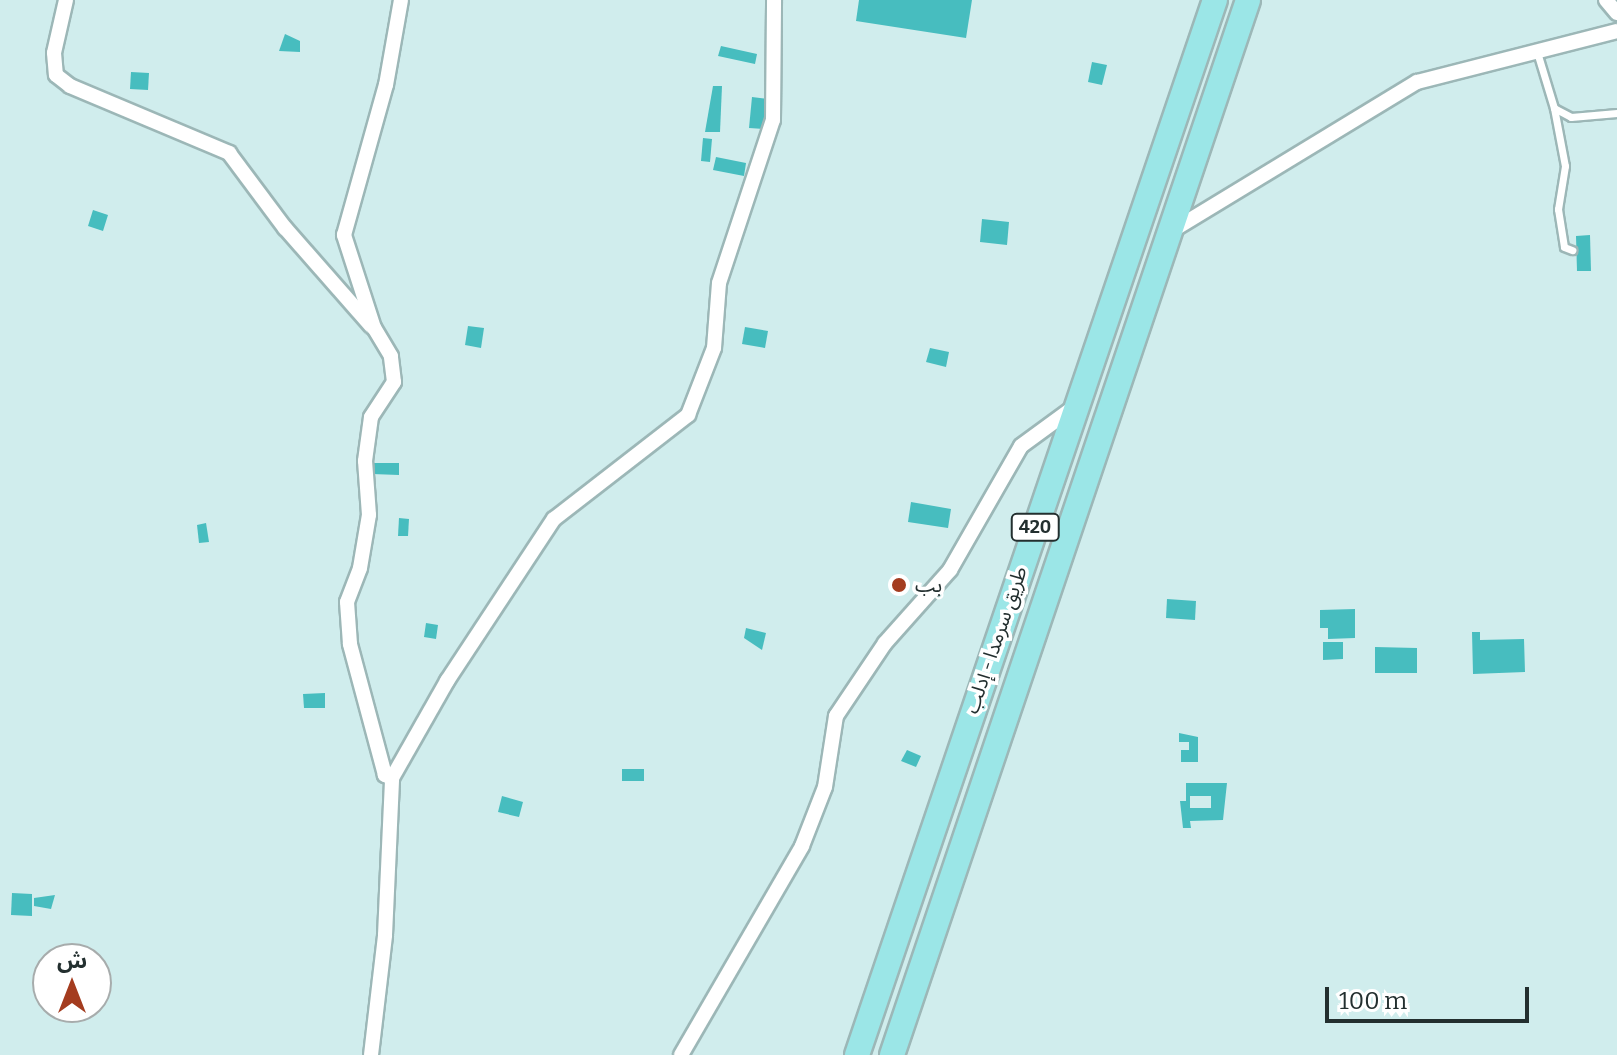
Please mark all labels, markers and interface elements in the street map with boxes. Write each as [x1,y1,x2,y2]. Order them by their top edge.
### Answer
road number: 420 [1009,513,1061,541]
street label: طريق سرمدا - إدلب [960,563,1032,717]
place label: بب [915,573,942,597]
marker: بب [890,576,908,594]
north arrow [32,943,112,1023]
text: ش [57,947,87,974]
scale bar [1329,971,1533,1021]
text: 100 m [1339,987,1407,1015]

